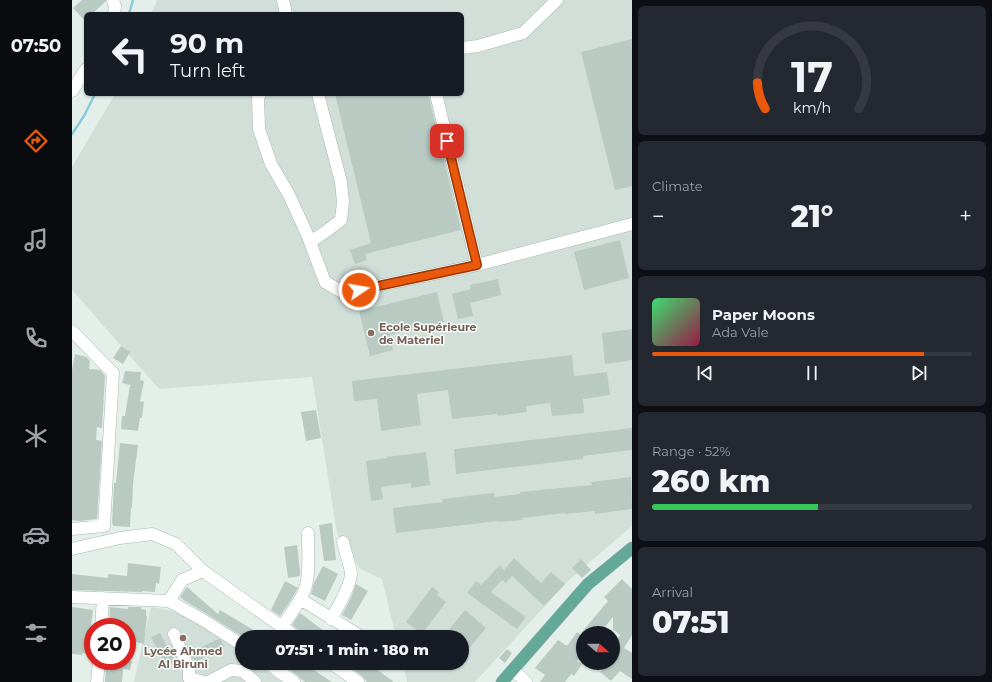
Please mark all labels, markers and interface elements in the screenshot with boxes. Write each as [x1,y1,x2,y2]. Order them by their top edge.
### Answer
text: 90 m [170,26,244,60]
icon: left [104,28,156,80]
text: 07:50 [11,35,61,57]
text: 17 [791,51,833,101]
text: Turn left [170,60,245,82]
text: km/h [793,98,831,116]
pin [430,124,464,158]
icon: directions [22,127,50,155]
icon: arrive [436,130,458,152]
text: Climate [652,178,703,194]
text: 21° [791,198,833,235]
text: − [652,203,665,230]
text: + [959,203,972,230]
icon: music [22,226,50,254]
position arrow [338,269,380,311]
text: Paper Moons [712,305,815,324]
place label: Ecole Supérieure de Materiel [379,320,477,347]
icon: phone [22,324,50,352]
text: Ada Vale [712,324,769,340]
marker: Ecole Supérieure de Materiel [366,328,376,338]
icon: previous [694,362,716,384]
icon: pause [801,362,823,384]
icon: next [908,362,930,384]
icon: climate [22,422,50,450]
text: Range · 52% [652,443,730,459]
text: 260 km [652,463,770,500]
icon: car [22,521,50,549]
text: Arrival [652,584,693,600]
text: 07:51 [652,604,730,641]
speed limit sign: 20 [84,618,136,670]
icon: filters [22,619,50,647]
north arrow [576,626,620,670]
map controls [576,626,620,670]
marker: Lycée Ahmed Al Biruni [178,633,188,643]
text: 07:51 · 1 min · 180 m [275,640,429,659]
place label: Lycée Ahmed Al Biruni [144,644,222,671]

